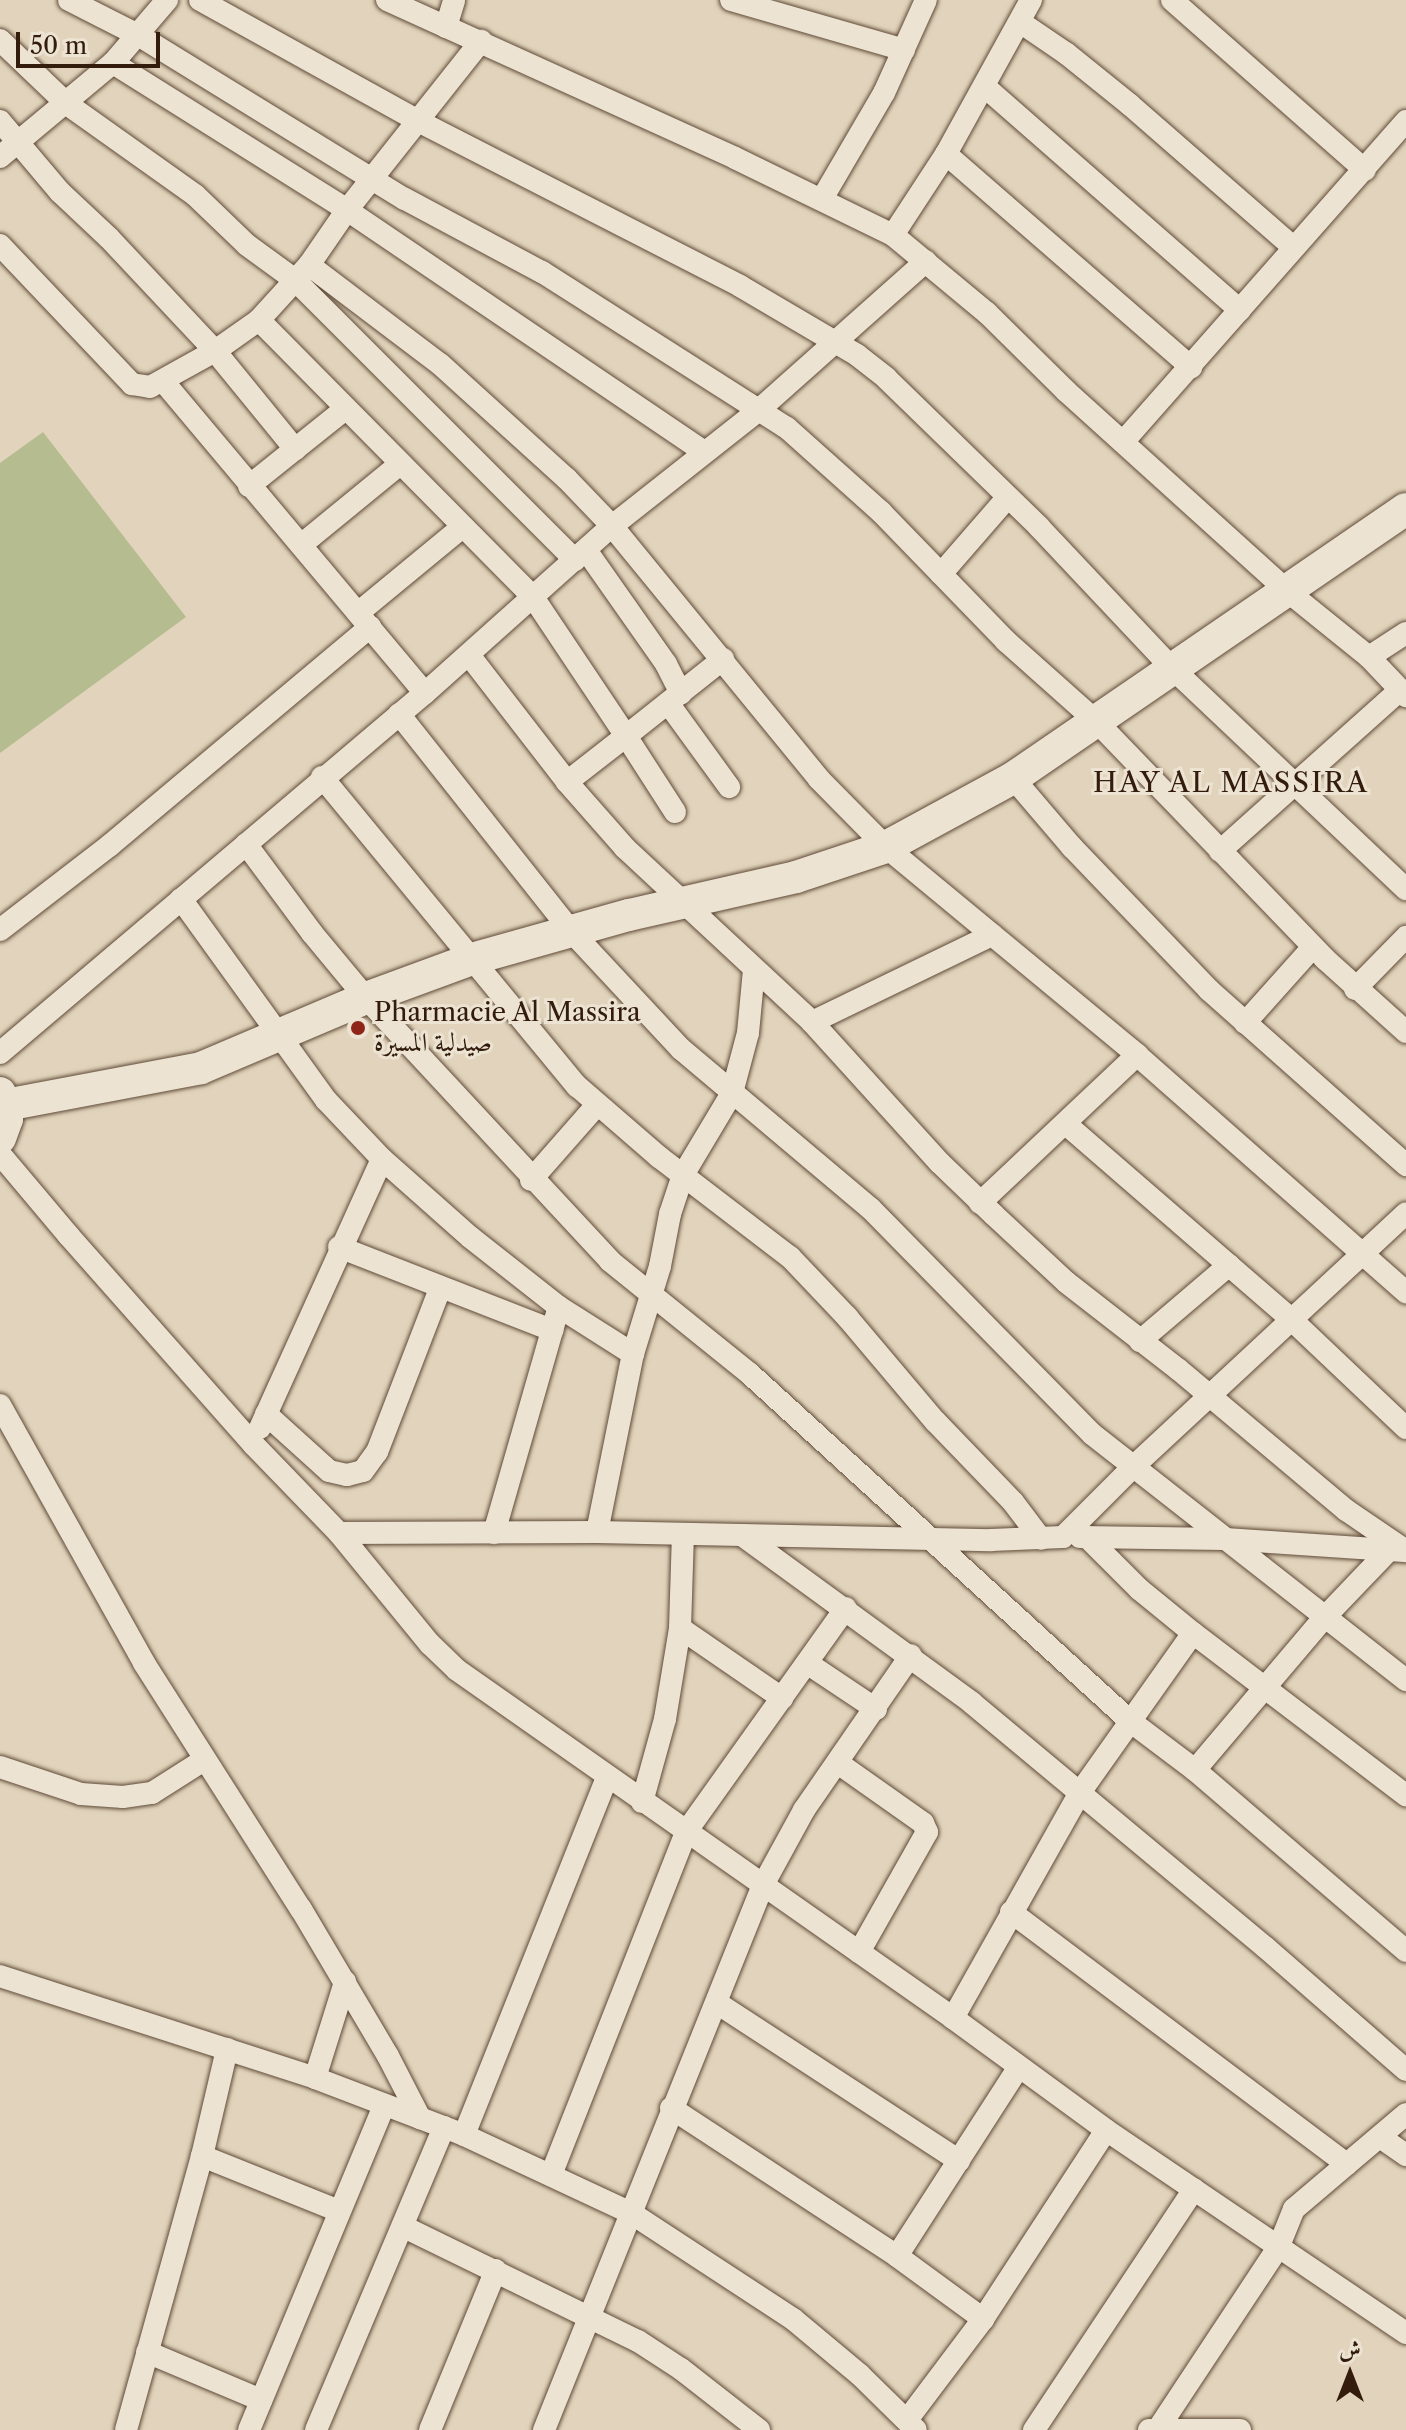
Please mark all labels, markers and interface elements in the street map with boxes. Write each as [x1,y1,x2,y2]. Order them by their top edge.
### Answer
scale bar [20,16,164,66]
text: 50 m [30,31,87,60]
district label: HAY AL MASSIRA [1092,765,1370,799]
place label: Pharmacie Al Massira صيدلية المسيرة [374,997,642,1058]
marker: Pharmacie Al Massira صيدلية المسيرة [349,1019,367,1037]
north arrow [1310,2334,1390,2414]
text: ش [1339,2336,1361,2363]

